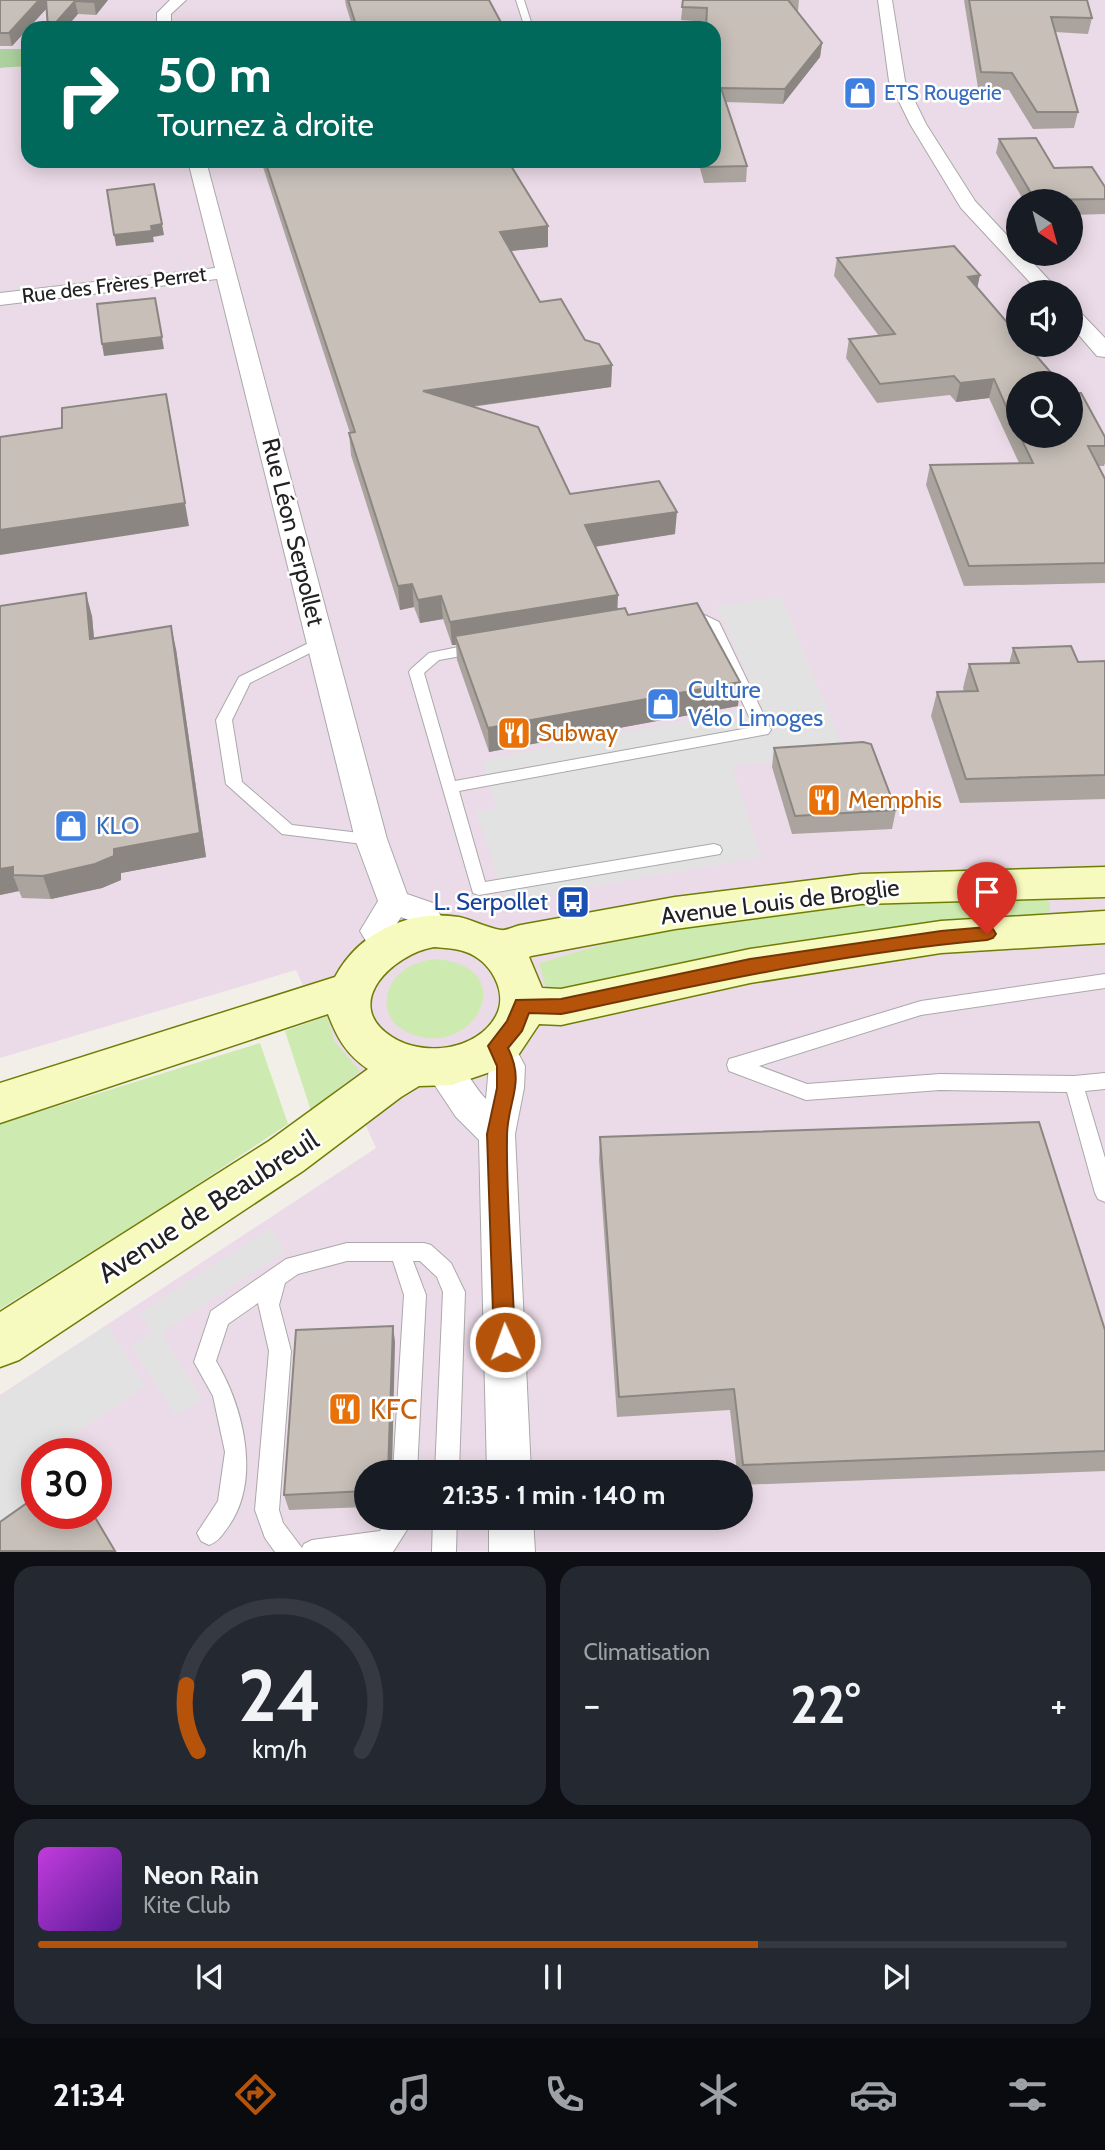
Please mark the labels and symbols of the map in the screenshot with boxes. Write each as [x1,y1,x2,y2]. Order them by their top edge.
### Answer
shop icon: ETS Rougerie [841,74,879,112]
place label: ETS Rougerie [884,80,1002,105]
north arrow [1006,189,1083,266]
street label: Rue des Frères Perret [20,261,208,308]
street label: Rue Léon Serpollet [256,435,331,629]
place label: Culture Vélo Limoges [688,675,823,732]
shop icon: Culture Vélo Limoges [644,685,682,723]
restaurant icon: Subway [495,714,533,752]
place label: Subway [538,718,618,747]
restaurant icon: Memphis [805,781,843,819]
place label: Memphis [848,785,942,814]
shop icon: KLO [52,807,90,845]
place label: KLO [96,811,140,840]
pin [957,862,1017,934]
street label: Avenue Louis de Broglie [659,872,901,931]
bus stop icon: L. Serpollet [554,883,592,921]
place label: L. Serpollet [434,887,548,916]
street label: Avenue de Beaubreuil [91,1122,325,1290]
position arrow [468,1305,542,1379]
restaurant icon: KFC [326,1390,364,1428]
place label: KFC [370,1392,418,1426]
speed limit sign: 30 [21,1438,112,1529]

